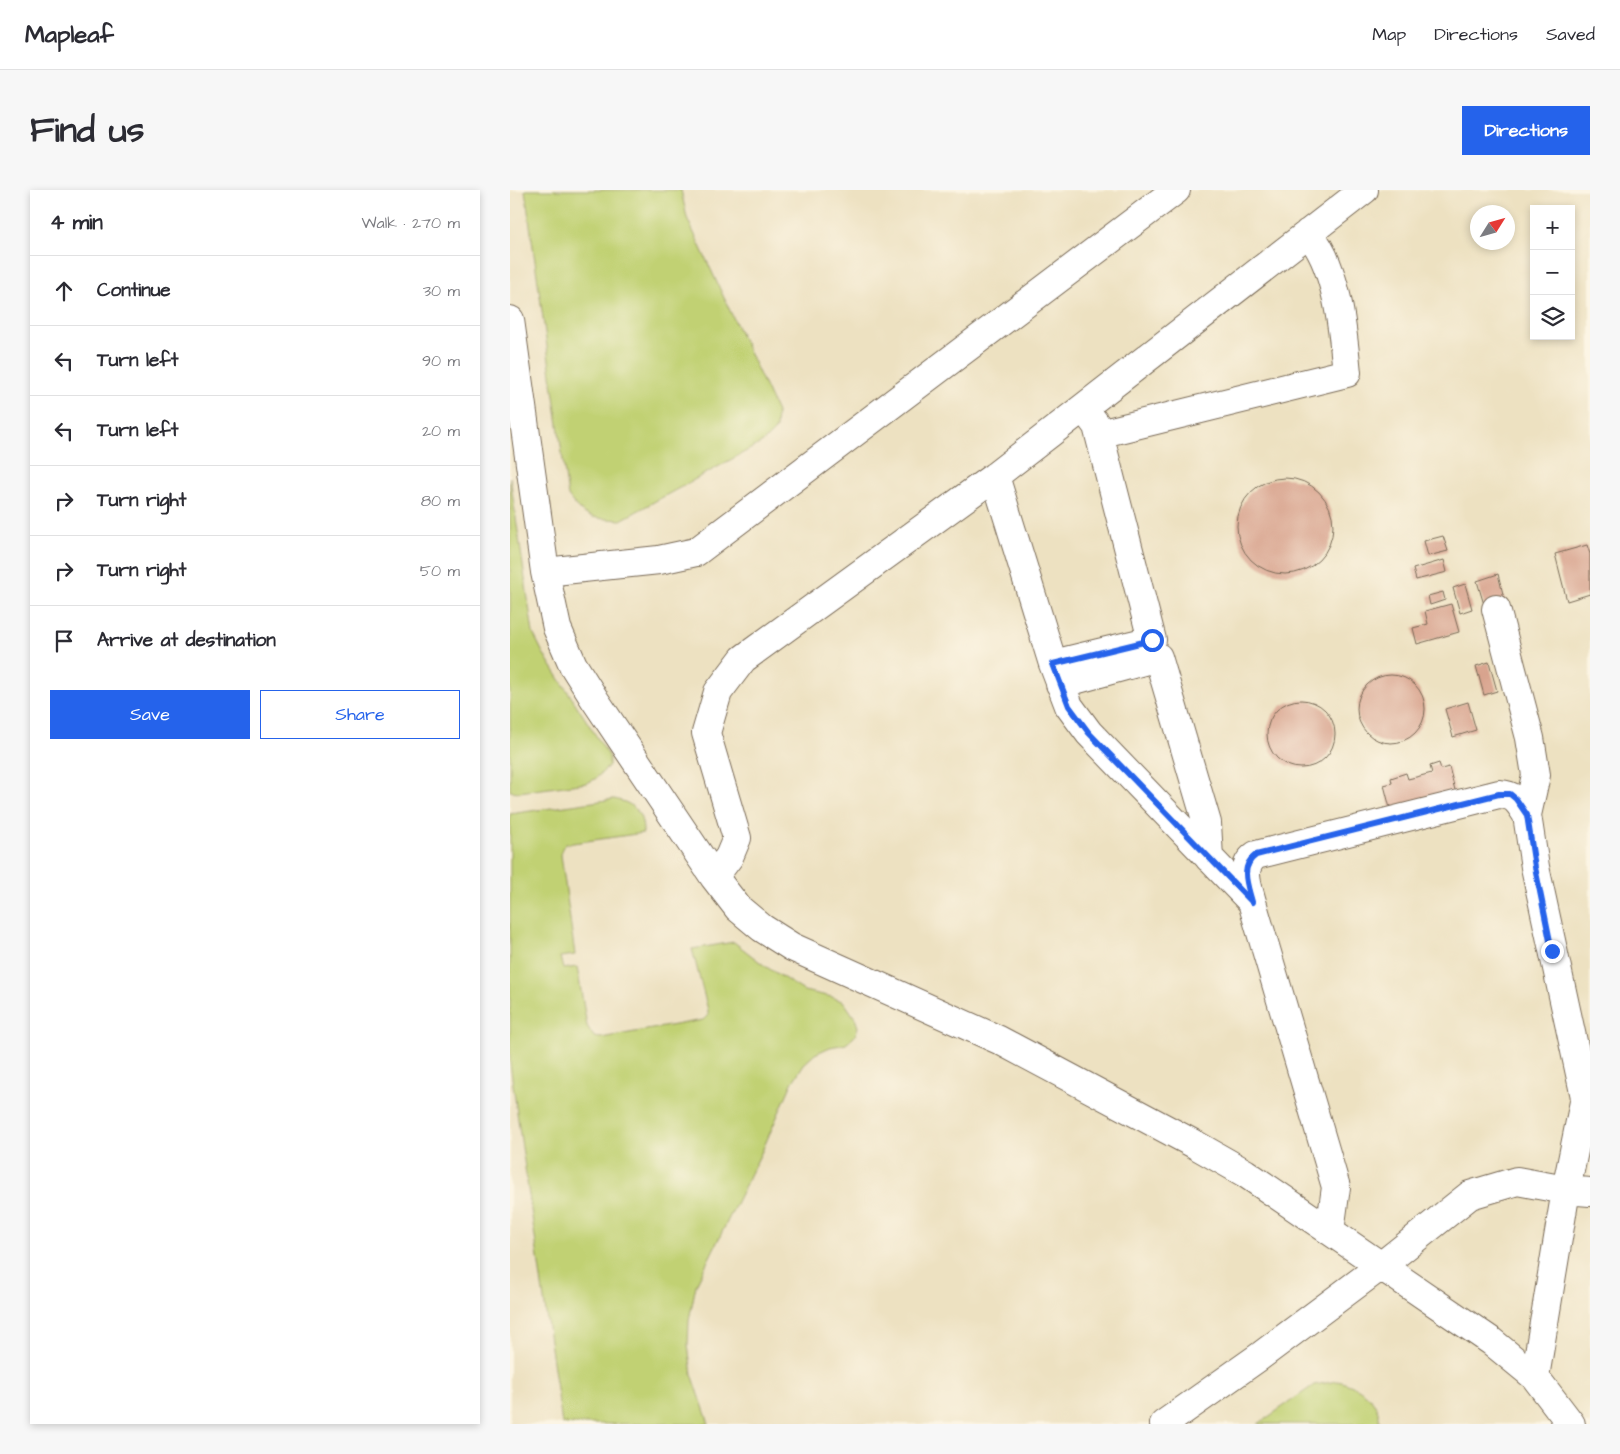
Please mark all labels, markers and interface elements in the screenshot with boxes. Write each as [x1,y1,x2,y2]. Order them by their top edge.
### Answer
text: Mapleaf [25,18,114,52]
text: Map [1372,22,1406,47]
text: Directions [1434,22,1518,47]
text: Saved [1546,22,1595,47]
text: Find us [30,106,144,155]
button: Directions [1462,106,1590,155]
north arrow [1470,205,1515,250]
map controls [1530,205,1575,340]
button: + [1530,205,1575,250]
text: 4 min [50,208,103,237]
text: Walk · 270 m [361,212,460,234]
button: − [1530,250,1575,295]
icon: ahead [50,277,78,305]
text: Continue [97,277,171,304]
text: 30 m [423,280,460,302]
button: layers [1530,295,1575,340]
icon: left [50,347,78,375]
text: Turn left [97,347,178,374]
text: 90 m [422,350,460,372]
icon: left [50,417,78,445]
text: Turn left [97,417,178,444]
text: 20 m [422,420,460,442]
icon: right [50,487,78,515]
text: Turn right [97,487,186,514]
text: 80 m [421,490,460,512]
icon: right [50,557,78,585]
text: Turn right [97,557,186,584]
text: 50 m [420,560,460,582]
icon: arrive [50,627,78,655]
text: Arrive at destination [97,627,276,654]
route start [1141,629,1164,652]
button: Save [50,690,250,739]
button: Share [260,690,460,739]
route end [1541,940,1564,963]

